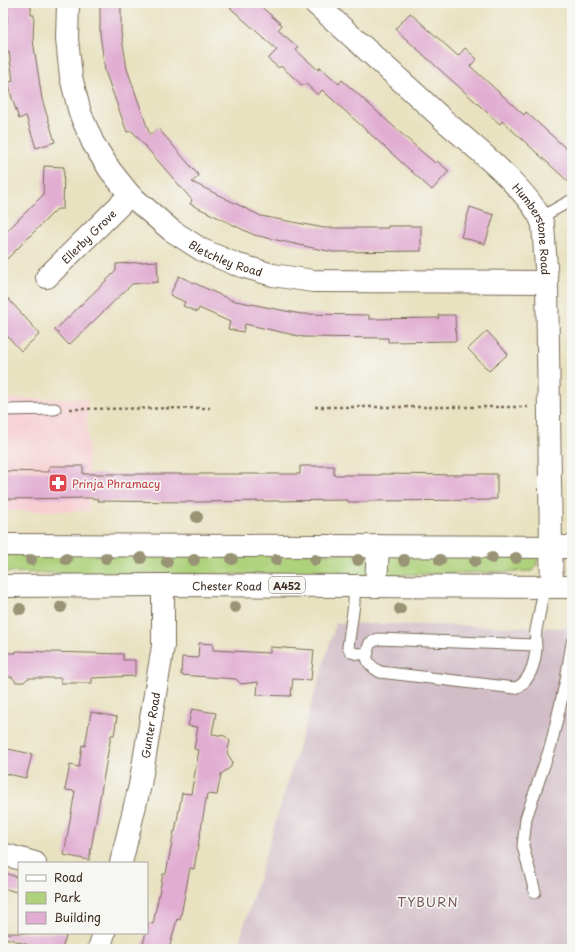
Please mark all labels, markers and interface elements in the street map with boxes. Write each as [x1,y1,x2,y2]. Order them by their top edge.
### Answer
street label: Humberstone Road [509,179,555,276]
street label: Ellerby Grove [57,205,120,267]
street label: Bletchley Road [186,235,265,280]
pharmacy icon: Prinja Phramacy [47,472,69,494]
place label: Prinja Phramacy [72,475,160,492]
street label: Chester Road [192,577,262,594]
road number: A452 [269,577,305,593]
street label: Gunter Road [136,691,164,759]
legend [18,862,148,934]
text: Road [54,868,83,886]
text: Park [54,888,81,906]
district label: TYBURN [397,892,459,911]
text: Building [54,908,101,926]

